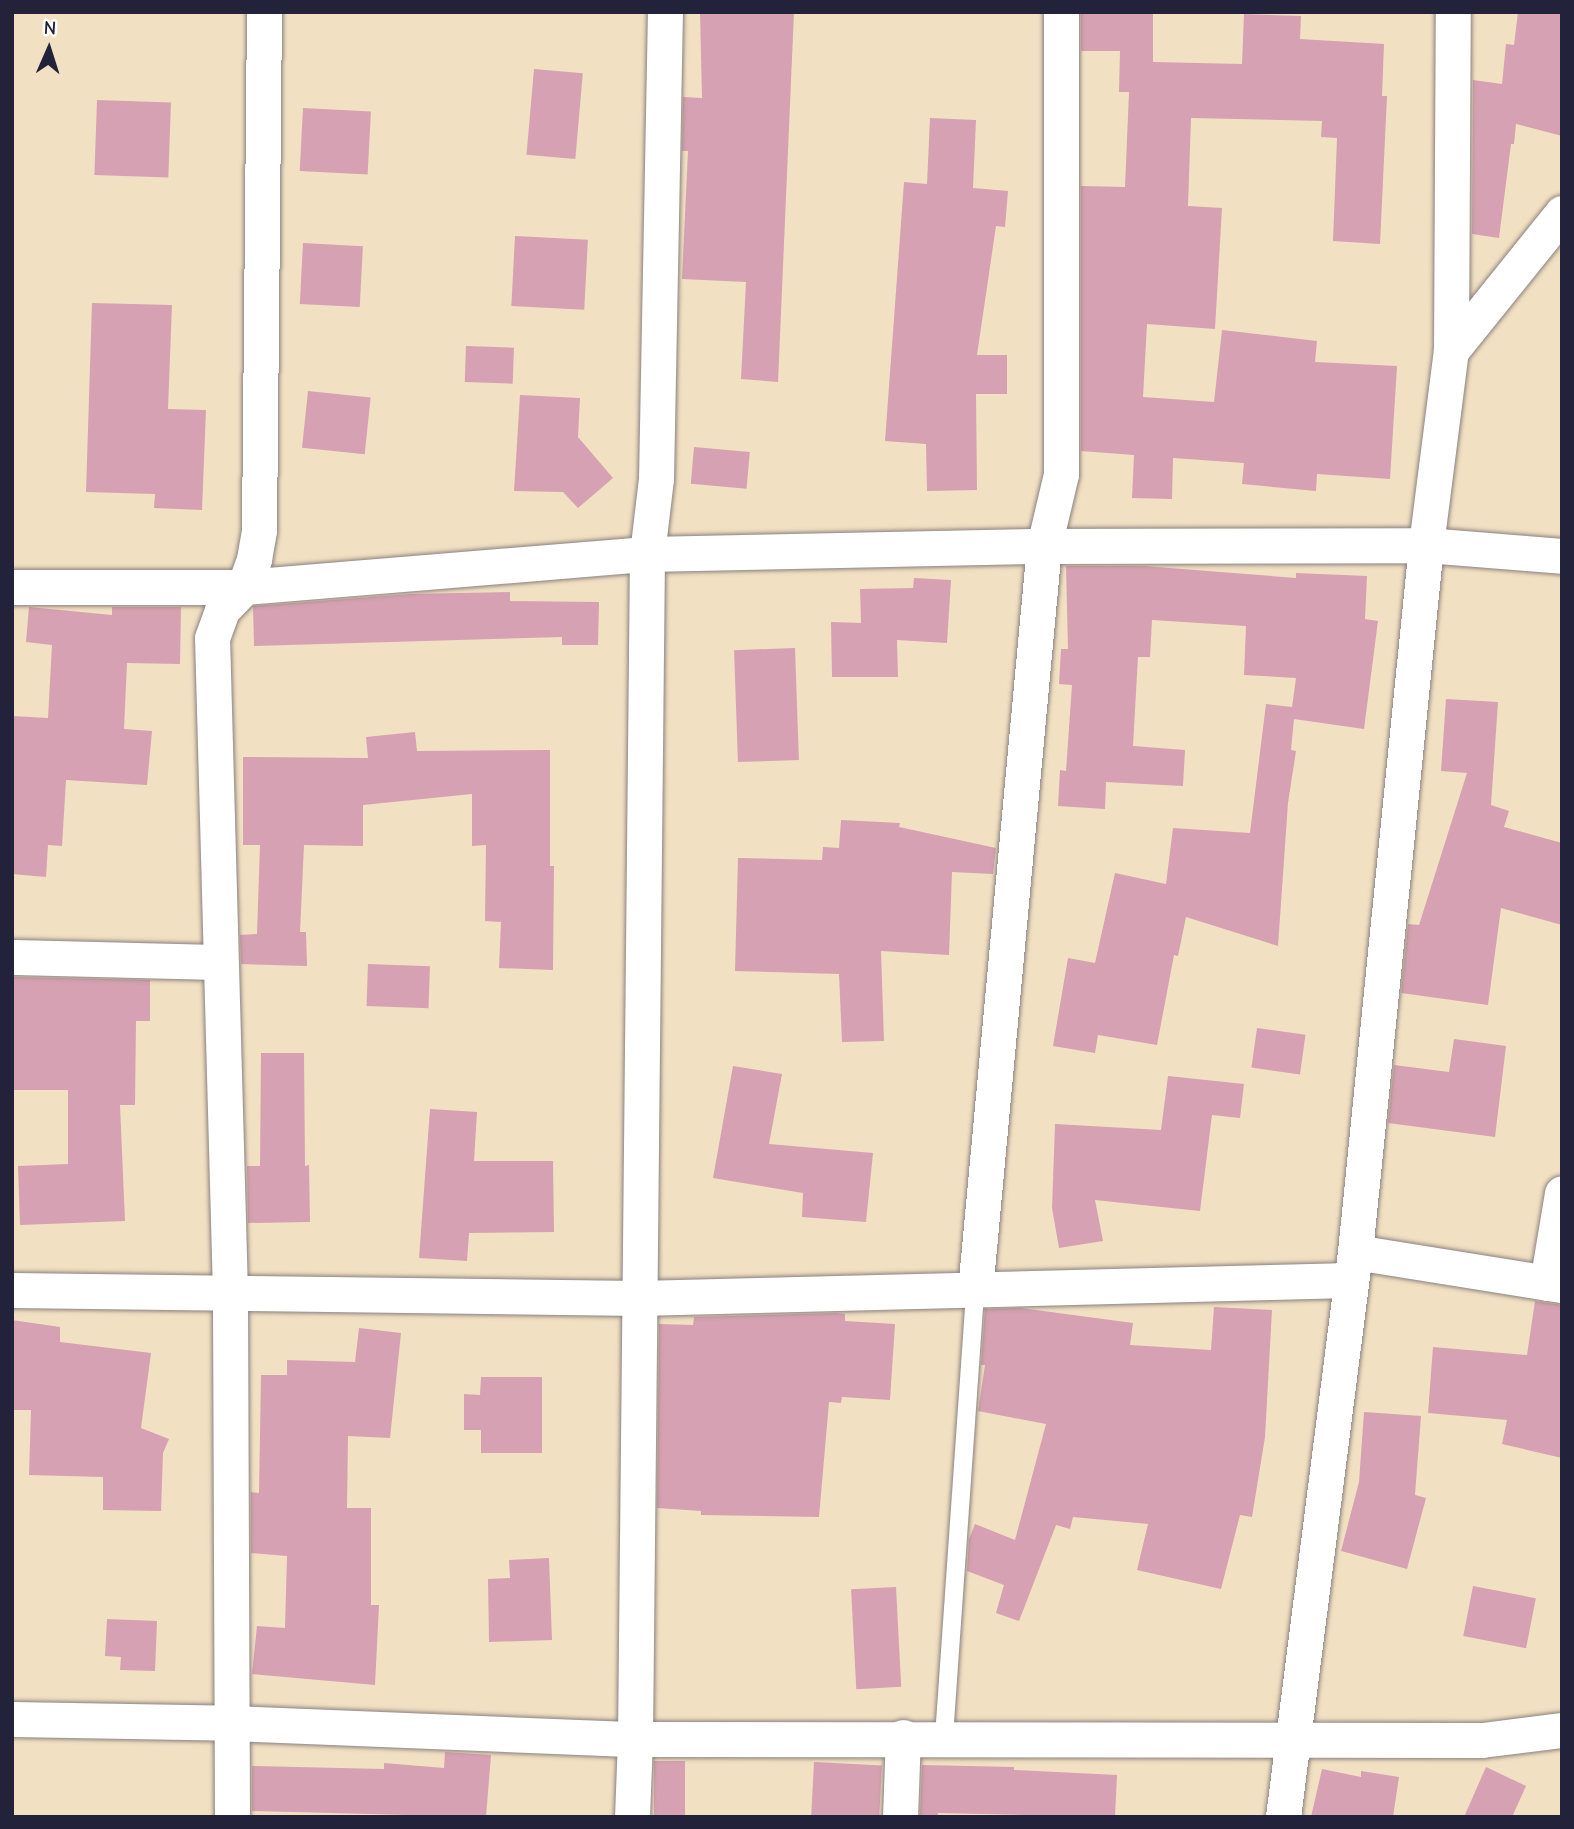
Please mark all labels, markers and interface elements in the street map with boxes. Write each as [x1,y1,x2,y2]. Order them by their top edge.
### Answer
north arrow [14,14,84,84]
text: N [43,17,57,39]

